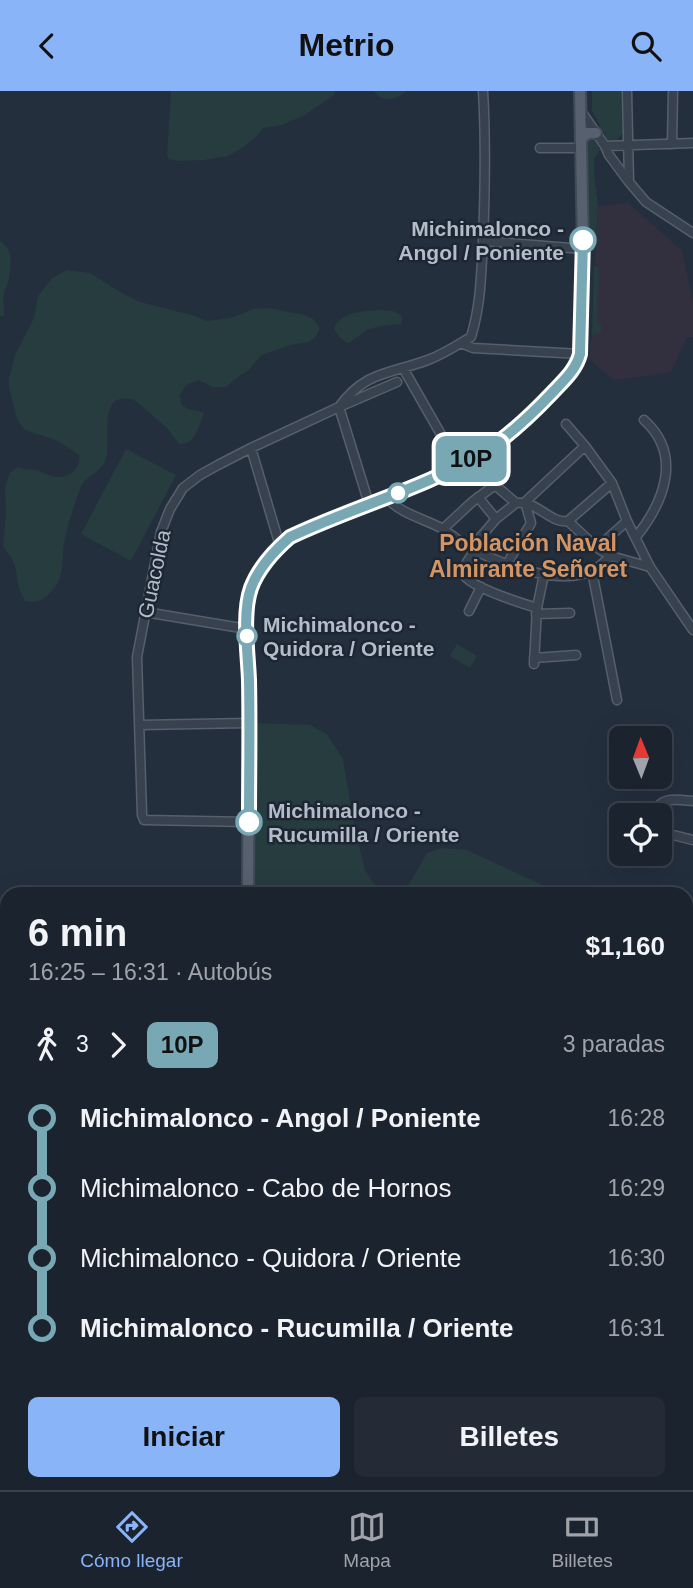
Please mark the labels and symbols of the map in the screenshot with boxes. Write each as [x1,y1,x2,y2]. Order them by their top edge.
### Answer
place label: Michimalonco - Angol / Poniente [398,217,564,264]
marker: Michimalonco - Angol / Poniente [570,227,596,253]
line badge: 10P [431,436,511,482]
unlabelled marker [388,483,408,503]
street label: Guacolda [133,527,175,620]
district label: Población Naval Almirante Señoret [429,530,627,582]
place label: Michimalonco - Quidora / Oriente [263,613,435,660]
marker: Michimalonco - Quidora / Oriente [237,626,257,646]
north arrow [609,726,672,789]
place label: Michimalonco - Rucumilla / Oriente [268,799,459,846]
marker: Michimalonco - Rucumilla / Oriente [236,809,262,835]

